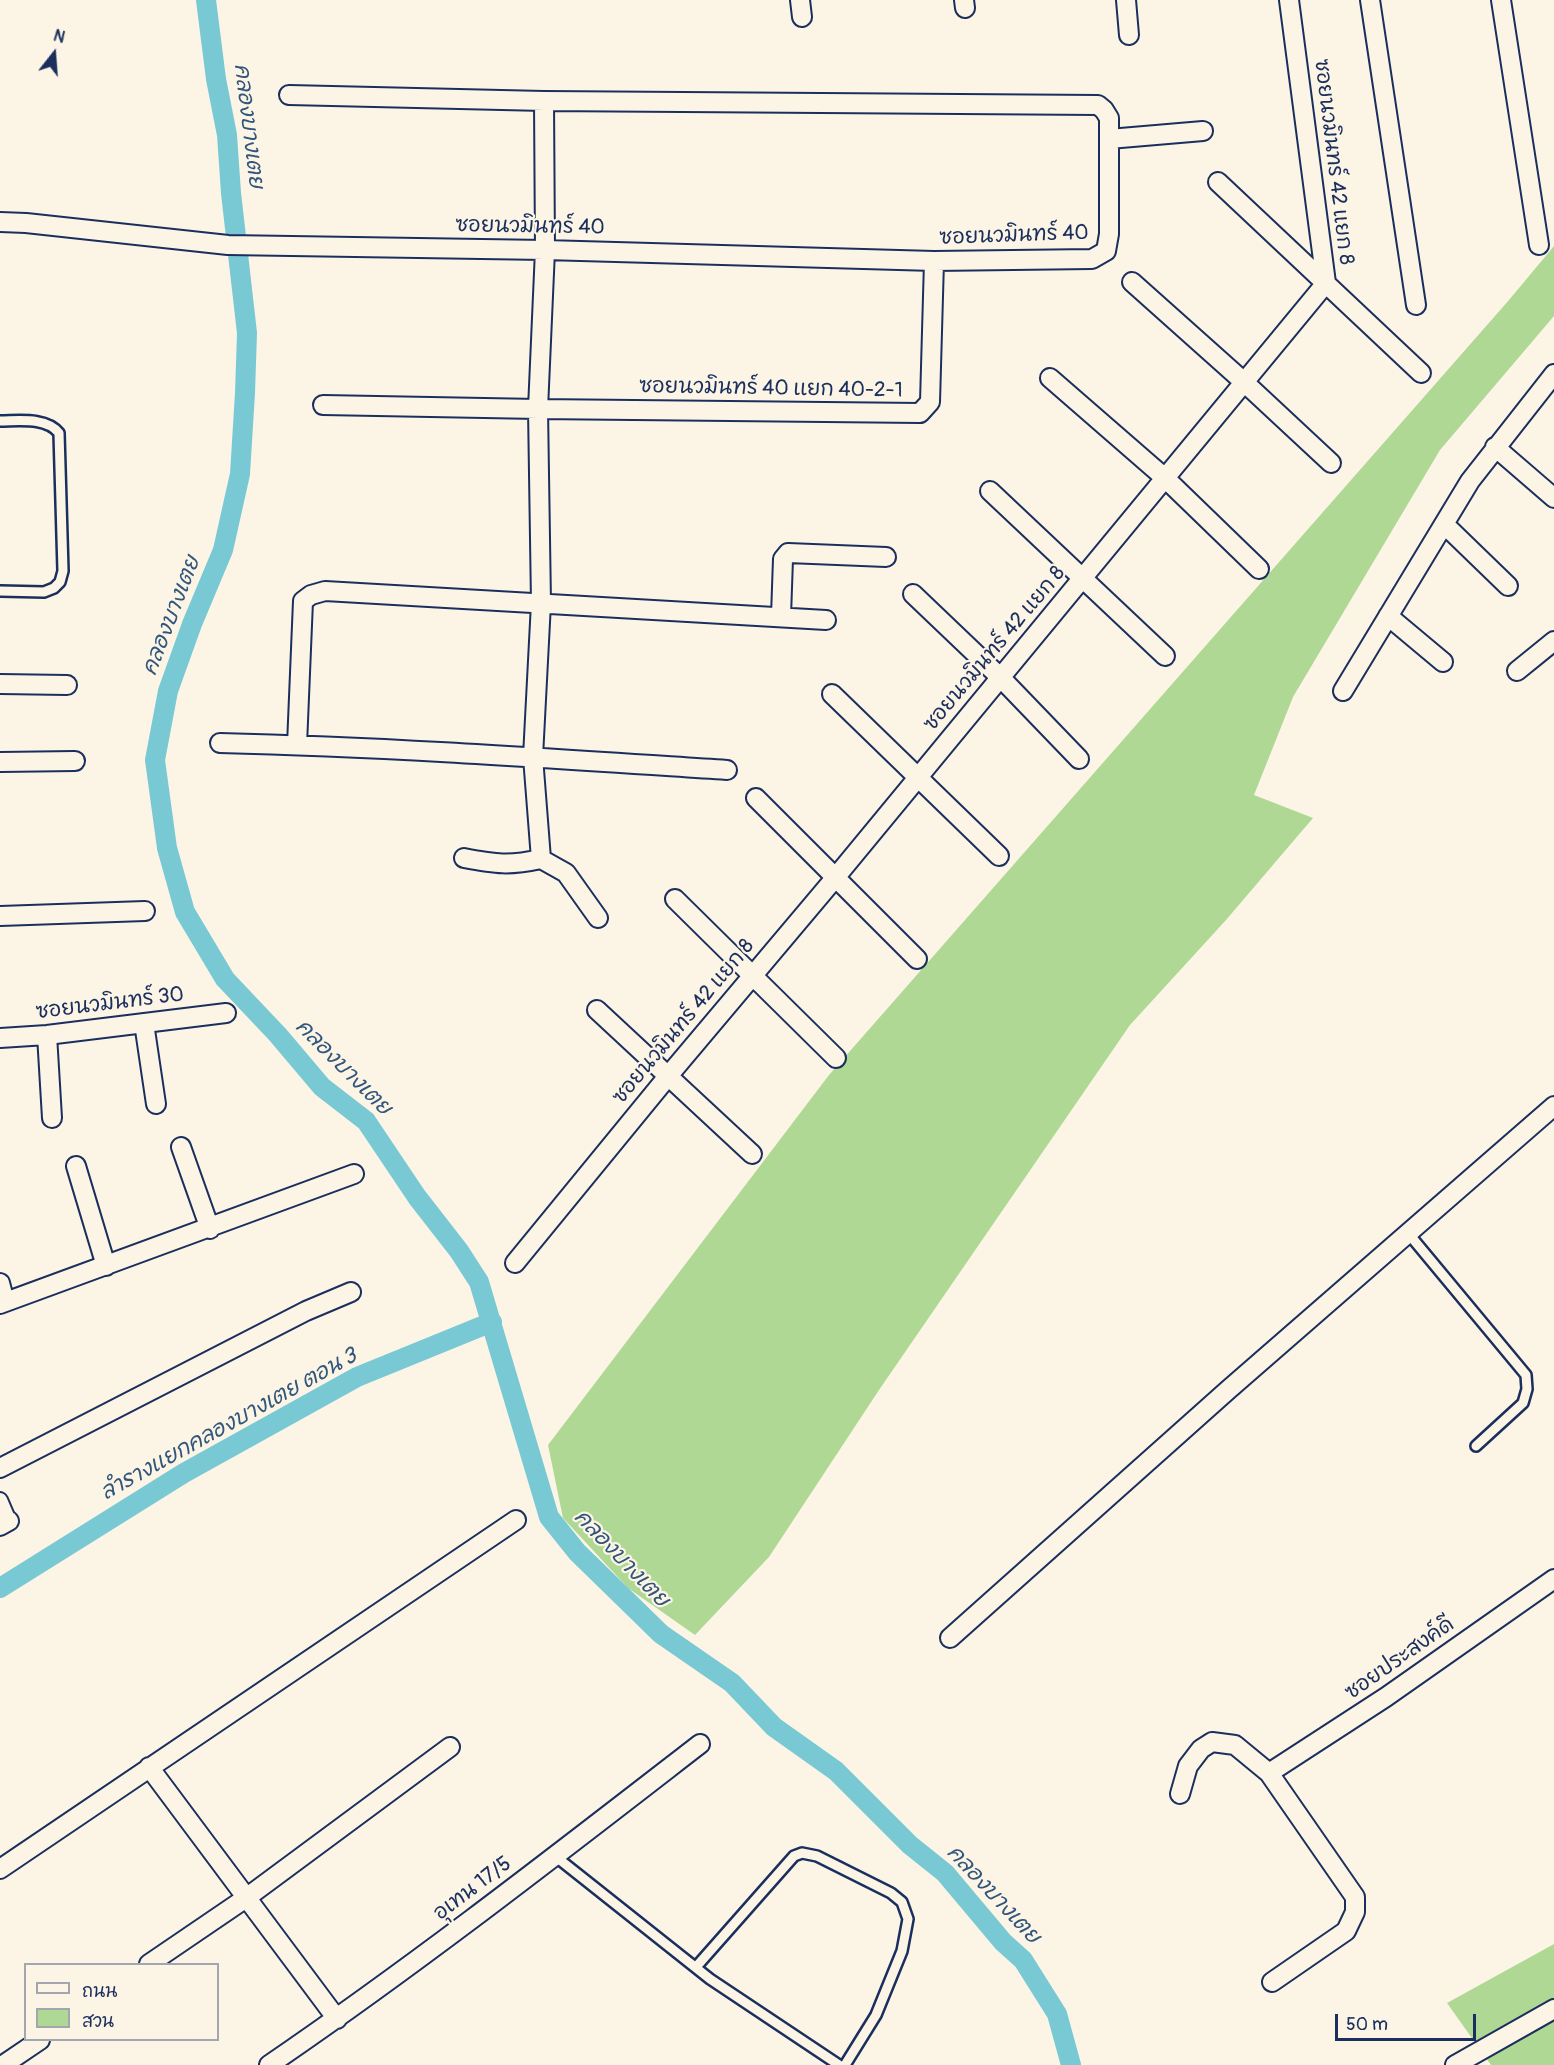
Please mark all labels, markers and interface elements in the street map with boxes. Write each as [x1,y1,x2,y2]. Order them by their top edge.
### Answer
north arrow [24,24,84,84]
text: N [51,26,67,48]
street label: ซอยนวมินทร์ 42 แยก 8 [1308,58,1358,266]
water label: คลองบางเตย [227,62,269,190]
street label: ซอยนวมินทร์ 40 [455,213,605,241]
street label: ซอยนวมินทร์ 40 [939,221,1089,251]
street label: ซอยนวมินทร์ 40 แยก 40-2-1 [639,374,903,404]
water label: คลองบางเตย [137,553,207,679]
street label: ซอยนวมินทร์ 42 แยก 8 [919,562,1071,736]
street label: ซอยนวมินทร์ 42 แยก 8 [608,935,760,1109]
street label: ซอยนวมินทร์ 30 [35,982,185,1026]
water label: คลองบางเตย [289,1014,397,1122]
water label: ลำรางแยกคลองบางเตย ตอน 3 [96,1343,362,1507]
water label: คลองบางเตย [568,1505,674,1613]
street label: ซอยประสงค์ดี [1341,1612,1459,1706]
water label: คลองบางเตย [941,1840,1045,1950]
street label: อุเทน 17/5 [429,1852,517,1926]
legend [24,1963,219,2041]
text: ถนน [82,1980,117,2003]
scale bar [1338,2002,1479,2040]
text: สวน [82,2010,114,2033]
text: 50 m [1346,2013,1388,2036]

